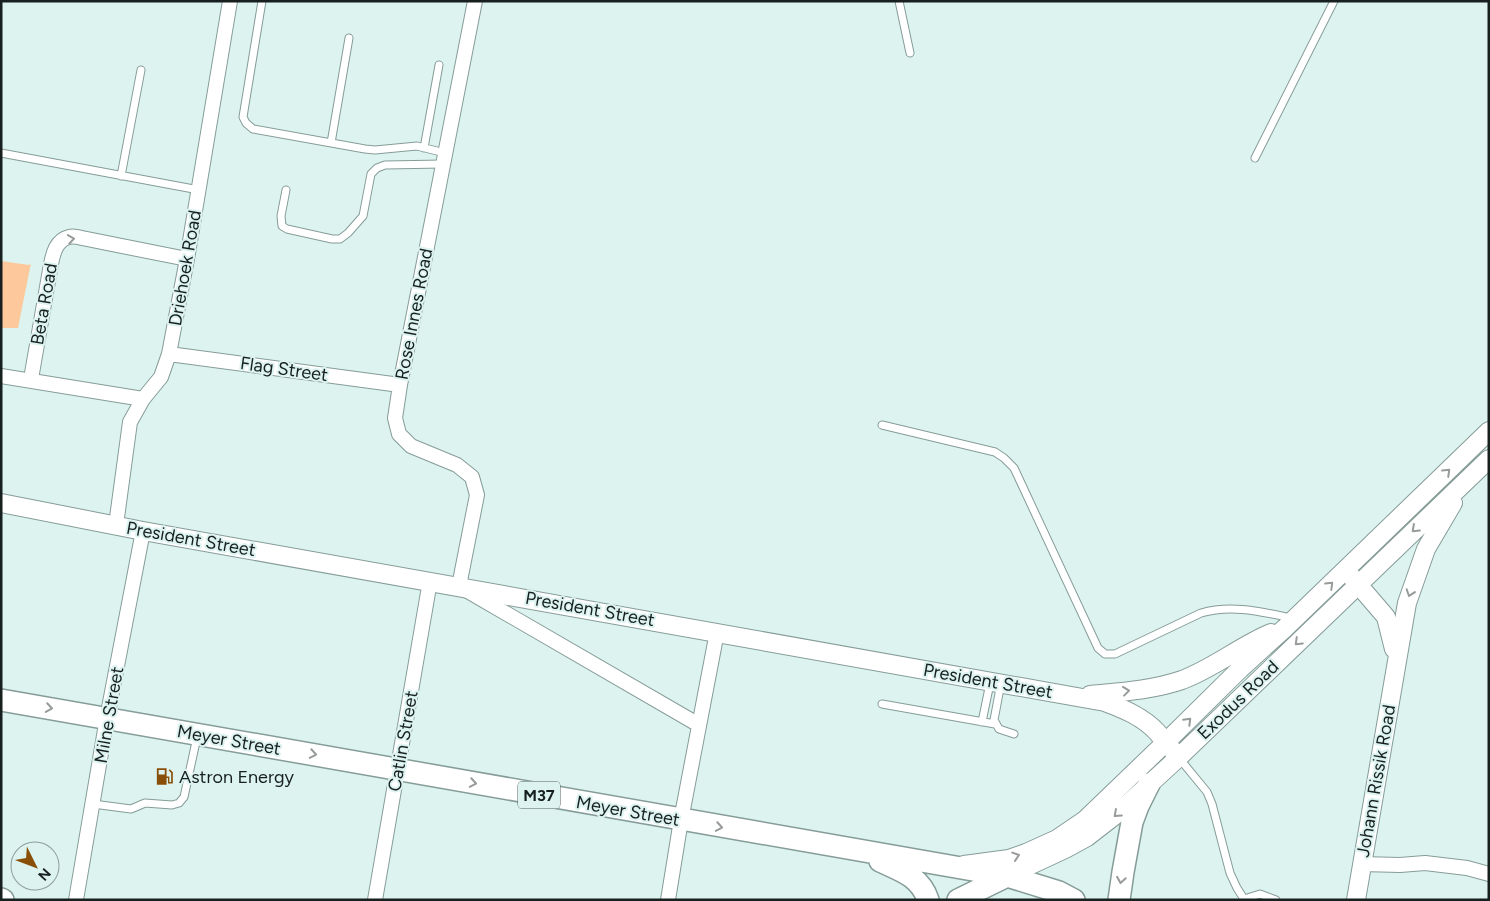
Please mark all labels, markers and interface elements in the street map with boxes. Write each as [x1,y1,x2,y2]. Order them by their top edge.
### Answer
street label: Driehoek Road [164,208,206,328]
one-way arrow [68,234,76,245]
street label: Rose Innes Road [390,246,438,382]
street label: Beta Road [26,261,62,347]
street label: Flag Street [239,352,329,386]
one-way arrow [1441,469,1450,478]
street label: President Street [125,517,258,561]
one-way arrow [1412,523,1421,532]
one-way arrow [1325,582,1334,591]
street label: President Street [524,587,657,631]
one-way arrow [1406,588,1416,596]
one-way arrow [1295,636,1304,645]
street label: Exodus Road [1193,656,1283,744]
street label: President Street [922,659,1055,703]
street label: Milne Street [90,665,128,765]
one-way arrow [1122,686,1130,697]
street label: Catlin Street [383,689,423,793]
one-way arrow [45,703,54,713]
street label: Johann Rissik Road [1352,703,1400,859]
one-way arrow [1182,718,1191,727]
street label: Meyer Street [175,720,283,760]
one-way arrow [308,749,317,759]
place label: Astron Energy [179,766,295,788]
fuel station icon: Astron Energy [155,767,175,787]
one-way arrow [468,777,477,787]
road number: M37 [518,782,560,808]
street label: Meyer Street [574,791,682,831]
one-way arrow [1113,808,1122,817]
one-way arrow [715,821,723,831]
north arrow [10,841,60,891]
one-way arrow [1011,852,1020,862]
text: N [34,865,54,884]
one-way arrow [1117,876,1127,884]

